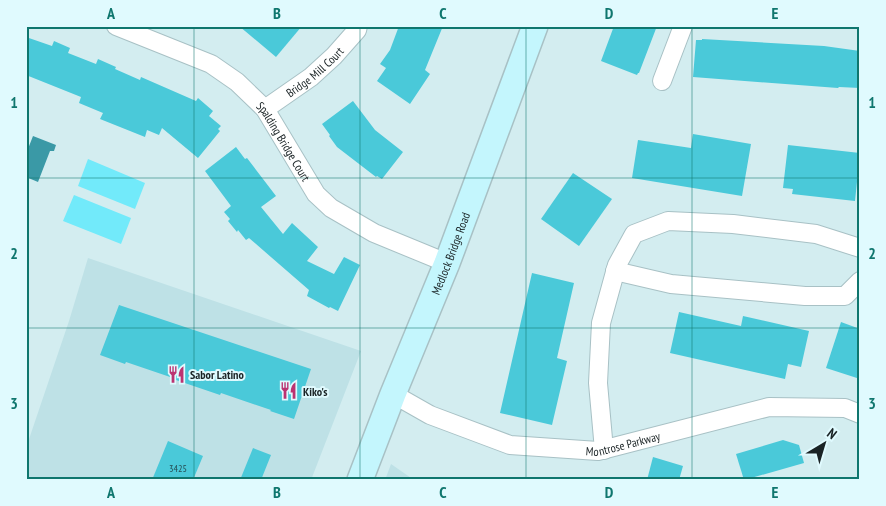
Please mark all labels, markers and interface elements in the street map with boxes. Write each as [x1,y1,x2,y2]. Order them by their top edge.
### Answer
text: A [106,3,116,23]
text: B [273,3,281,23]
text: C [439,3,447,23]
text: D [605,3,614,23]
text: E [772,3,779,23]
street label: Bridge Mill Court [283,43,347,100]
text: 1 [10,92,18,112]
text: 1 [868,92,876,112]
street label: Spalding Bridge Court [254,98,314,184]
street label: Medlock Bridge Road [427,210,473,297]
text: 2 [10,243,18,263]
text: 2 [868,243,876,263]
restaurant icon: Sabor Latino [166,364,186,384]
place label: Sabor Latino [190,367,244,382]
restaurant icon: Kiko's [279,381,299,401]
place label: Kiko's [303,384,327,399]
text: 3 [10,393,18,413]
text: 3 [868,393,876,413]
north arrow [798,418,848,468]
text: N [823,424,841,443]
street label: Montrose Parkway [585,428,662,459]
house number: 3425 [169,462,187,475]
text: A [106,482,116,502]
text: B [273,482,281,502]
text: C [439,482,447,502]
text: D [605,482,614,502]
text: E [772,482,779,502]

